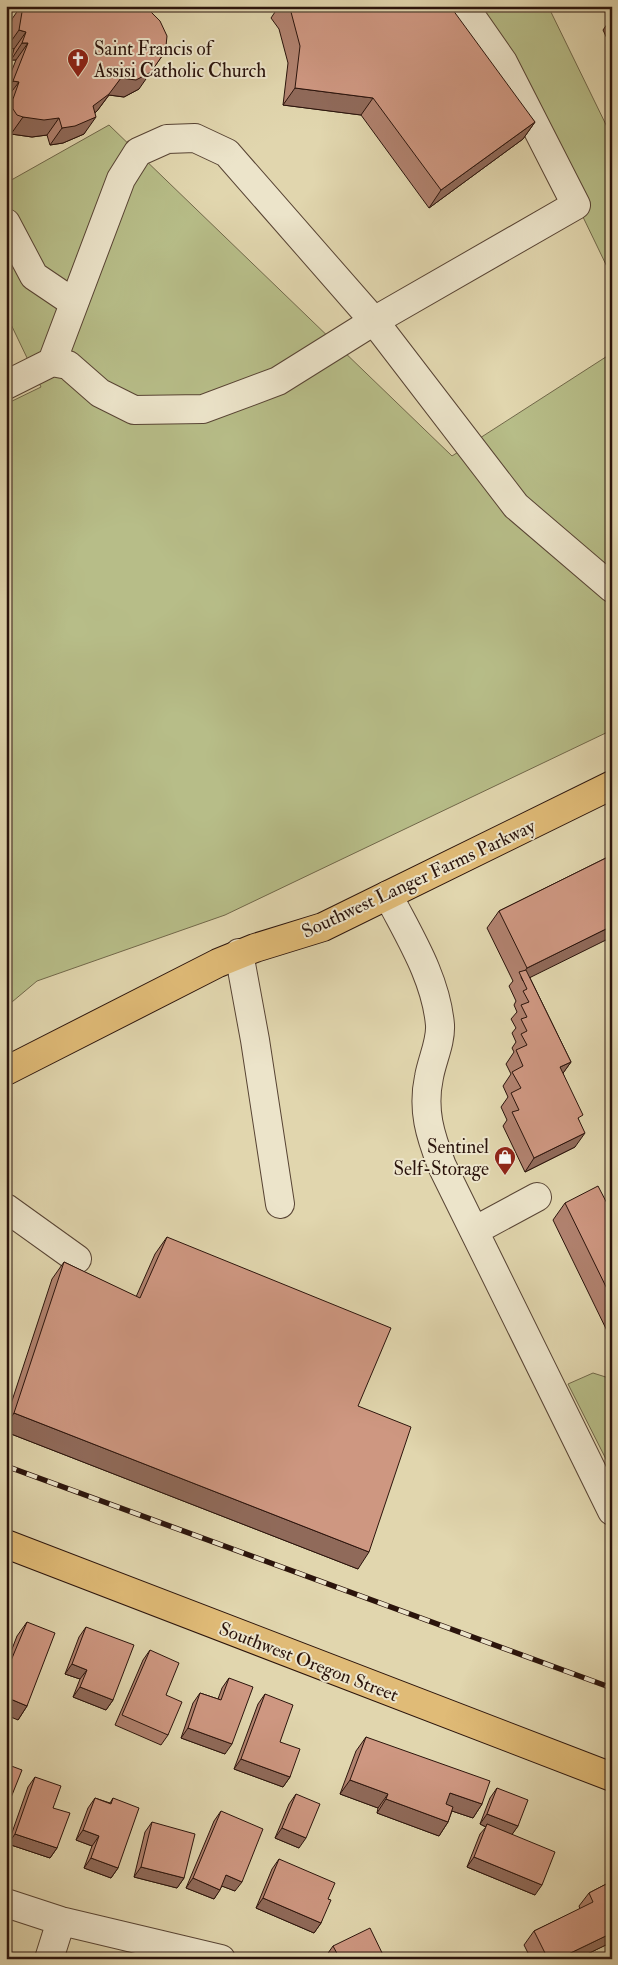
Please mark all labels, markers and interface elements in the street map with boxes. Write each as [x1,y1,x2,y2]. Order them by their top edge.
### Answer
place label: Saint Francis of Assisi Catholic Church [93,37,266,83]
church icon: Saint Francis of Assisi Catholic Church [66,47,90,78]
street label: Southwest Langer Farms Parkway [298,814,540,944]
place label: Sentinel Self-Storage [393,1135,489,1181]
shop icon: Sentinel Self-Storage [493,1145,517,1176]
street label: Southwest Oregon Street [216,1617,402,1707]

